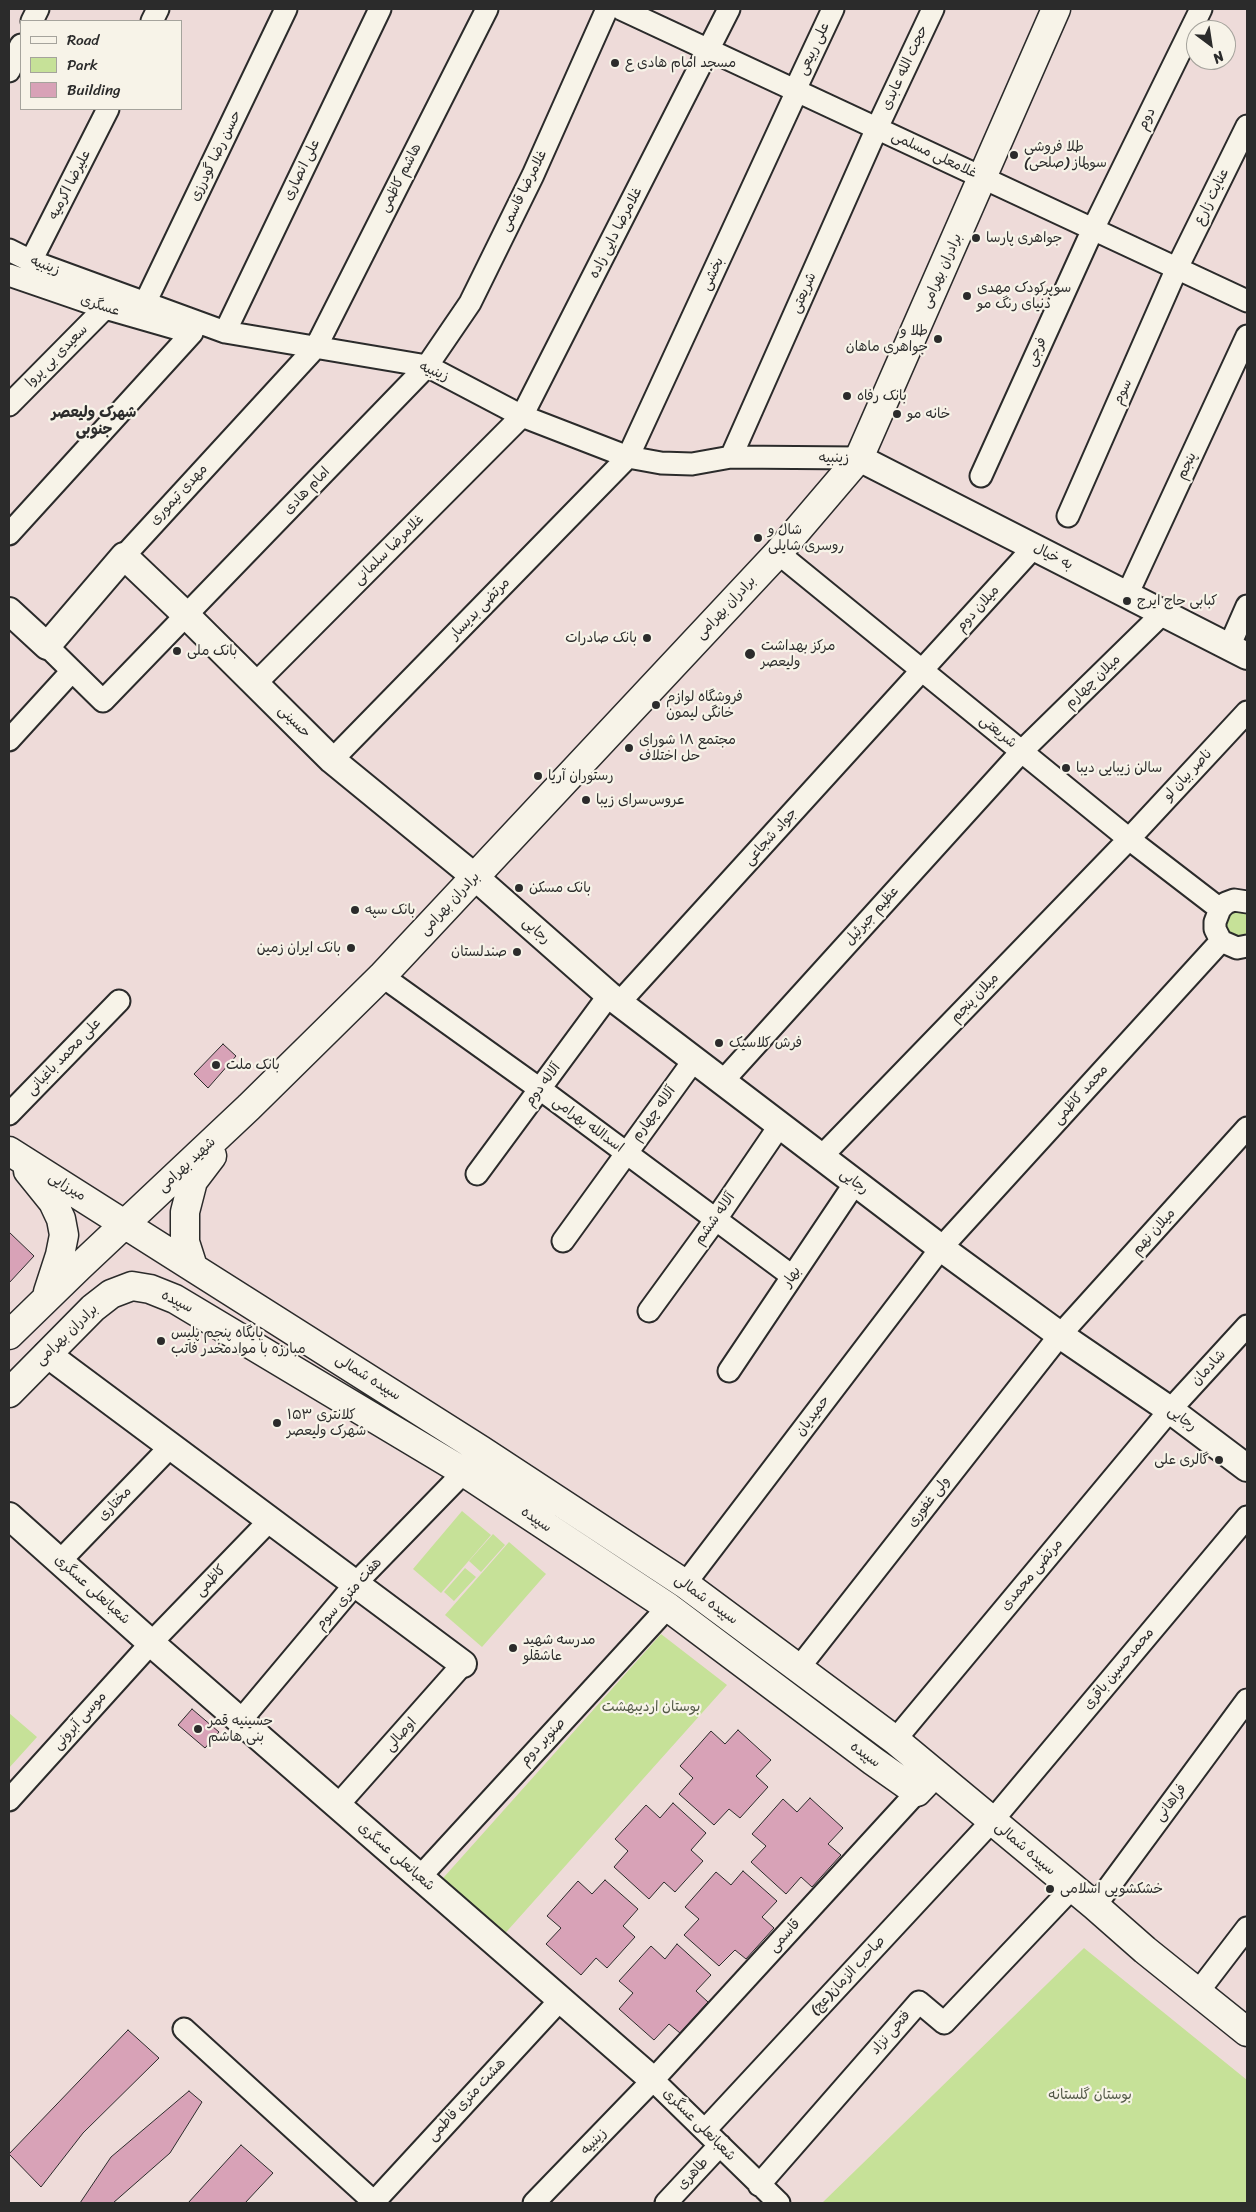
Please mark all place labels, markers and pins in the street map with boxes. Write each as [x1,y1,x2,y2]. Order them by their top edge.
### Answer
place label: مسجد امام هادی ع [625,55,736,71]
marker: مسجد امام هادی ع [609,57,621,69]
place label: طلا فروشی سولماز (صلحی) [1024,139,1107,172]
marker: طلا فروشی سولماز (صلحی) [1008,149,1020,161]
place label: جواهری پارسا [986,230,1062,246]
marker: جواهری پارسا [970,232,982,244]
place label: سوپرکودک مهدی دنیای رنگ مو [977,280,1071,312]
marker: سوپرکودک مهدی دنیای رنگ مو [961,290,973,302]
place label: طلا و جواهری ماهان [846,323,928,356]
marker: طلا و جواهری ماهان [932,333,944,345]
place label: بانک رفاه [857,388,907,404]
marker: بانک رفاه [841,390,853,402]
place label: خانه مو [907,406,950,422]
marker: خانه مو [891,408,903,420]
place label: شال و روسری شایلی [768,522,844,554]
marker: شال و روسری شایلی [752,532,764,544]
place label: کبابی حاج ایرج [1137,593,1217,609]
marker: کبابی حاج ایرج [1121,595,1133,607]
place label: بانک صادرات [565,630,637,646]
marker: بانک صادرات [641,632,653,644]
place label: مرکز بهداشت ولیعصر [761,638,835,670]
place label: بانک ملی [187,643,237,659]
marker: بانک ملی [171,645,183,657]
marker: مرکز بهداشت ولیعصر [743,647,757,661]
place label: فروشگاه لوازم خانگی لیمون [666,689,743,722]
marker: فروشگاه لوازم خانگی لیمون [650,699,662,711]
place label: مجتمع ۱۸ شورای حل اختلاف [639,732,736,764]
marker: مجتمع ۱۸ شورای حل اختلاف [623,742,635,754]
place label: سالن زیبایی دیبا [1076,760,1162,776]
marker: سالن زیبایی دیبا [1060,762,1072,774]
place label: رستوران آریا [548,768,614,784]
marker: رستوران آریا [532,770,544,782]
place label: عروس‌سرای زیبا [596,792,685,808]
marker: عروس‌سرای زیبا [580,794,592,806]
place label: بانک مسکن [529,880,591,896]
marker: بانک مسکن [513,882,525,894]
place label: بانک سپه [365,902,415,918]
marker: بانک سپه [349,904,361,916]
place label: بانک ایران زمین [257,940,341,956]
marker: بانک ایران زمین [345,942,357,954]
place label: صندلستان [451,944,507,960]
marker: صندلستان [511,946,523,958]
place label: فرش کلاسیک [729,1035,802,1051]
marker: فرش کلاسیک [713,1037,725,1049]
place label: بانک ملت [226,1057,280,1073]
marker: بانک ملت [210,1059,222,1071]
place label: پایگاه پنجم پلیس مبارزه با موادمخدر فاتب [171,1325,306,1358]
marker: پایگاه پنجم پلیس مبارزه با موادمخدر فاتب [155,1335,167,1347]
place label: کلانتری ۱۵۳ شهرک ولیعصر [287,1407,366,1440]
marker: کلانتری ۱۵۳ شهرک ولیعصر [271,1417,283,1429]
place label: گالری علی [1154,1452,1209,1468]
marker: گالری علی [1213,1454,1225,1466]
place label: مدرسه شهید عاشقلو [523,1632,596,1664]
marker: مدرسه شهید عاشقلو [507,1642,519,1654]
place label: حسینیه قمر بنی هاشم [208,1713,273,1745]
marker: حسینیه قمر بنی هاشم [192,1723,204,1735]
place label: خشکشویی اسلامی [1060,1881,1163,1897]
marker: خشکشویی اسلامی [1044,1883,1056,1895]

